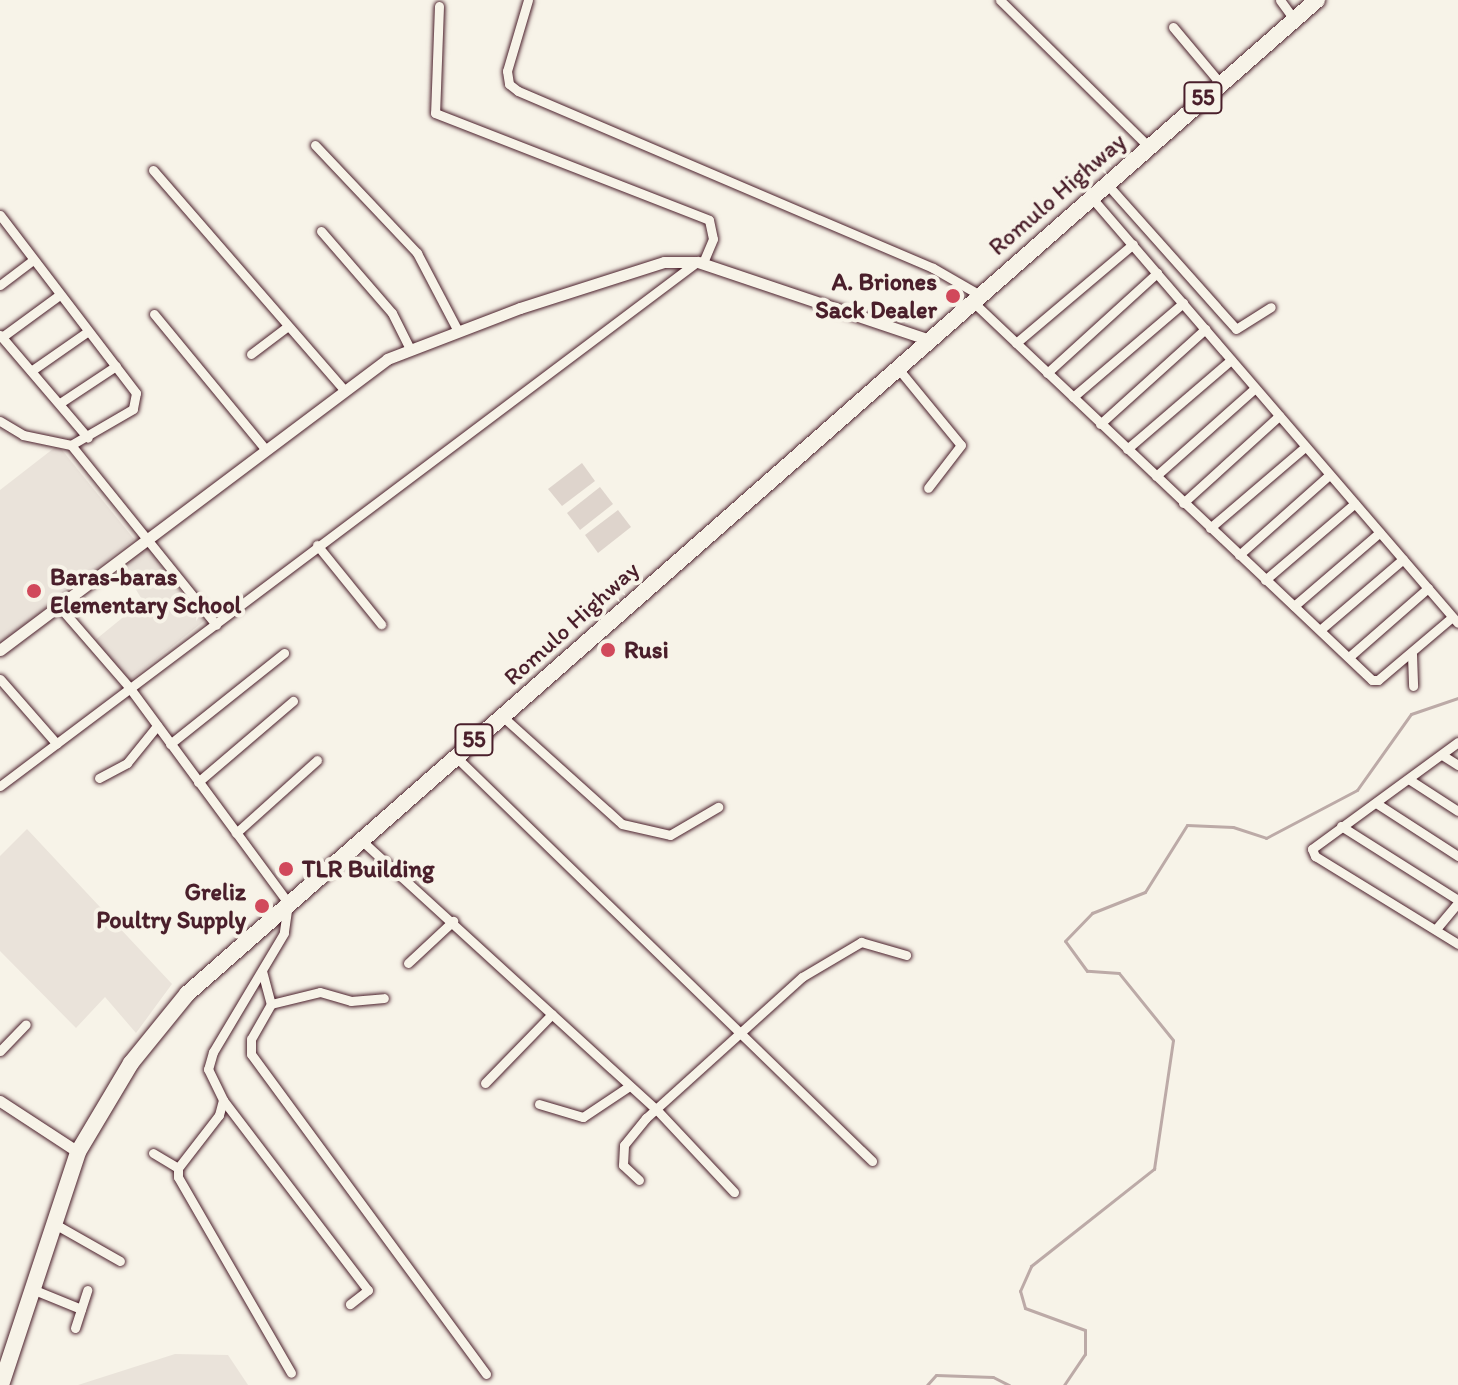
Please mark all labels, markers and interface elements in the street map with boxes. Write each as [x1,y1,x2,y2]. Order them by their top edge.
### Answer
road number: 55 [1183,80,1223,116]
street label: Romulo Highway [983,127,1131,261]
place label: A. Briones Sack Dealer [816,268,937,324]
marker: A. Briones Sack Dealer [944,287,962,305]
street label: Romulo Highway [498,555,644,691]
place label: Baras-baras Elementary School [50,563,241,619]
marker: Baras-baras Elementary School [25,582,43,600]
place label: Rusi [624,636,669,664]
marker: Rusi [599,641,617,659]
road number: 55 [454,722,494,758]
place label: TLR Building [302,855,434,883]
marker: TLR Building [277,860,295,878]
place label: Greliz Poultry Supply [96,878,246,934]
marker: Greliz Poultry Supply [253,897,271,915]

